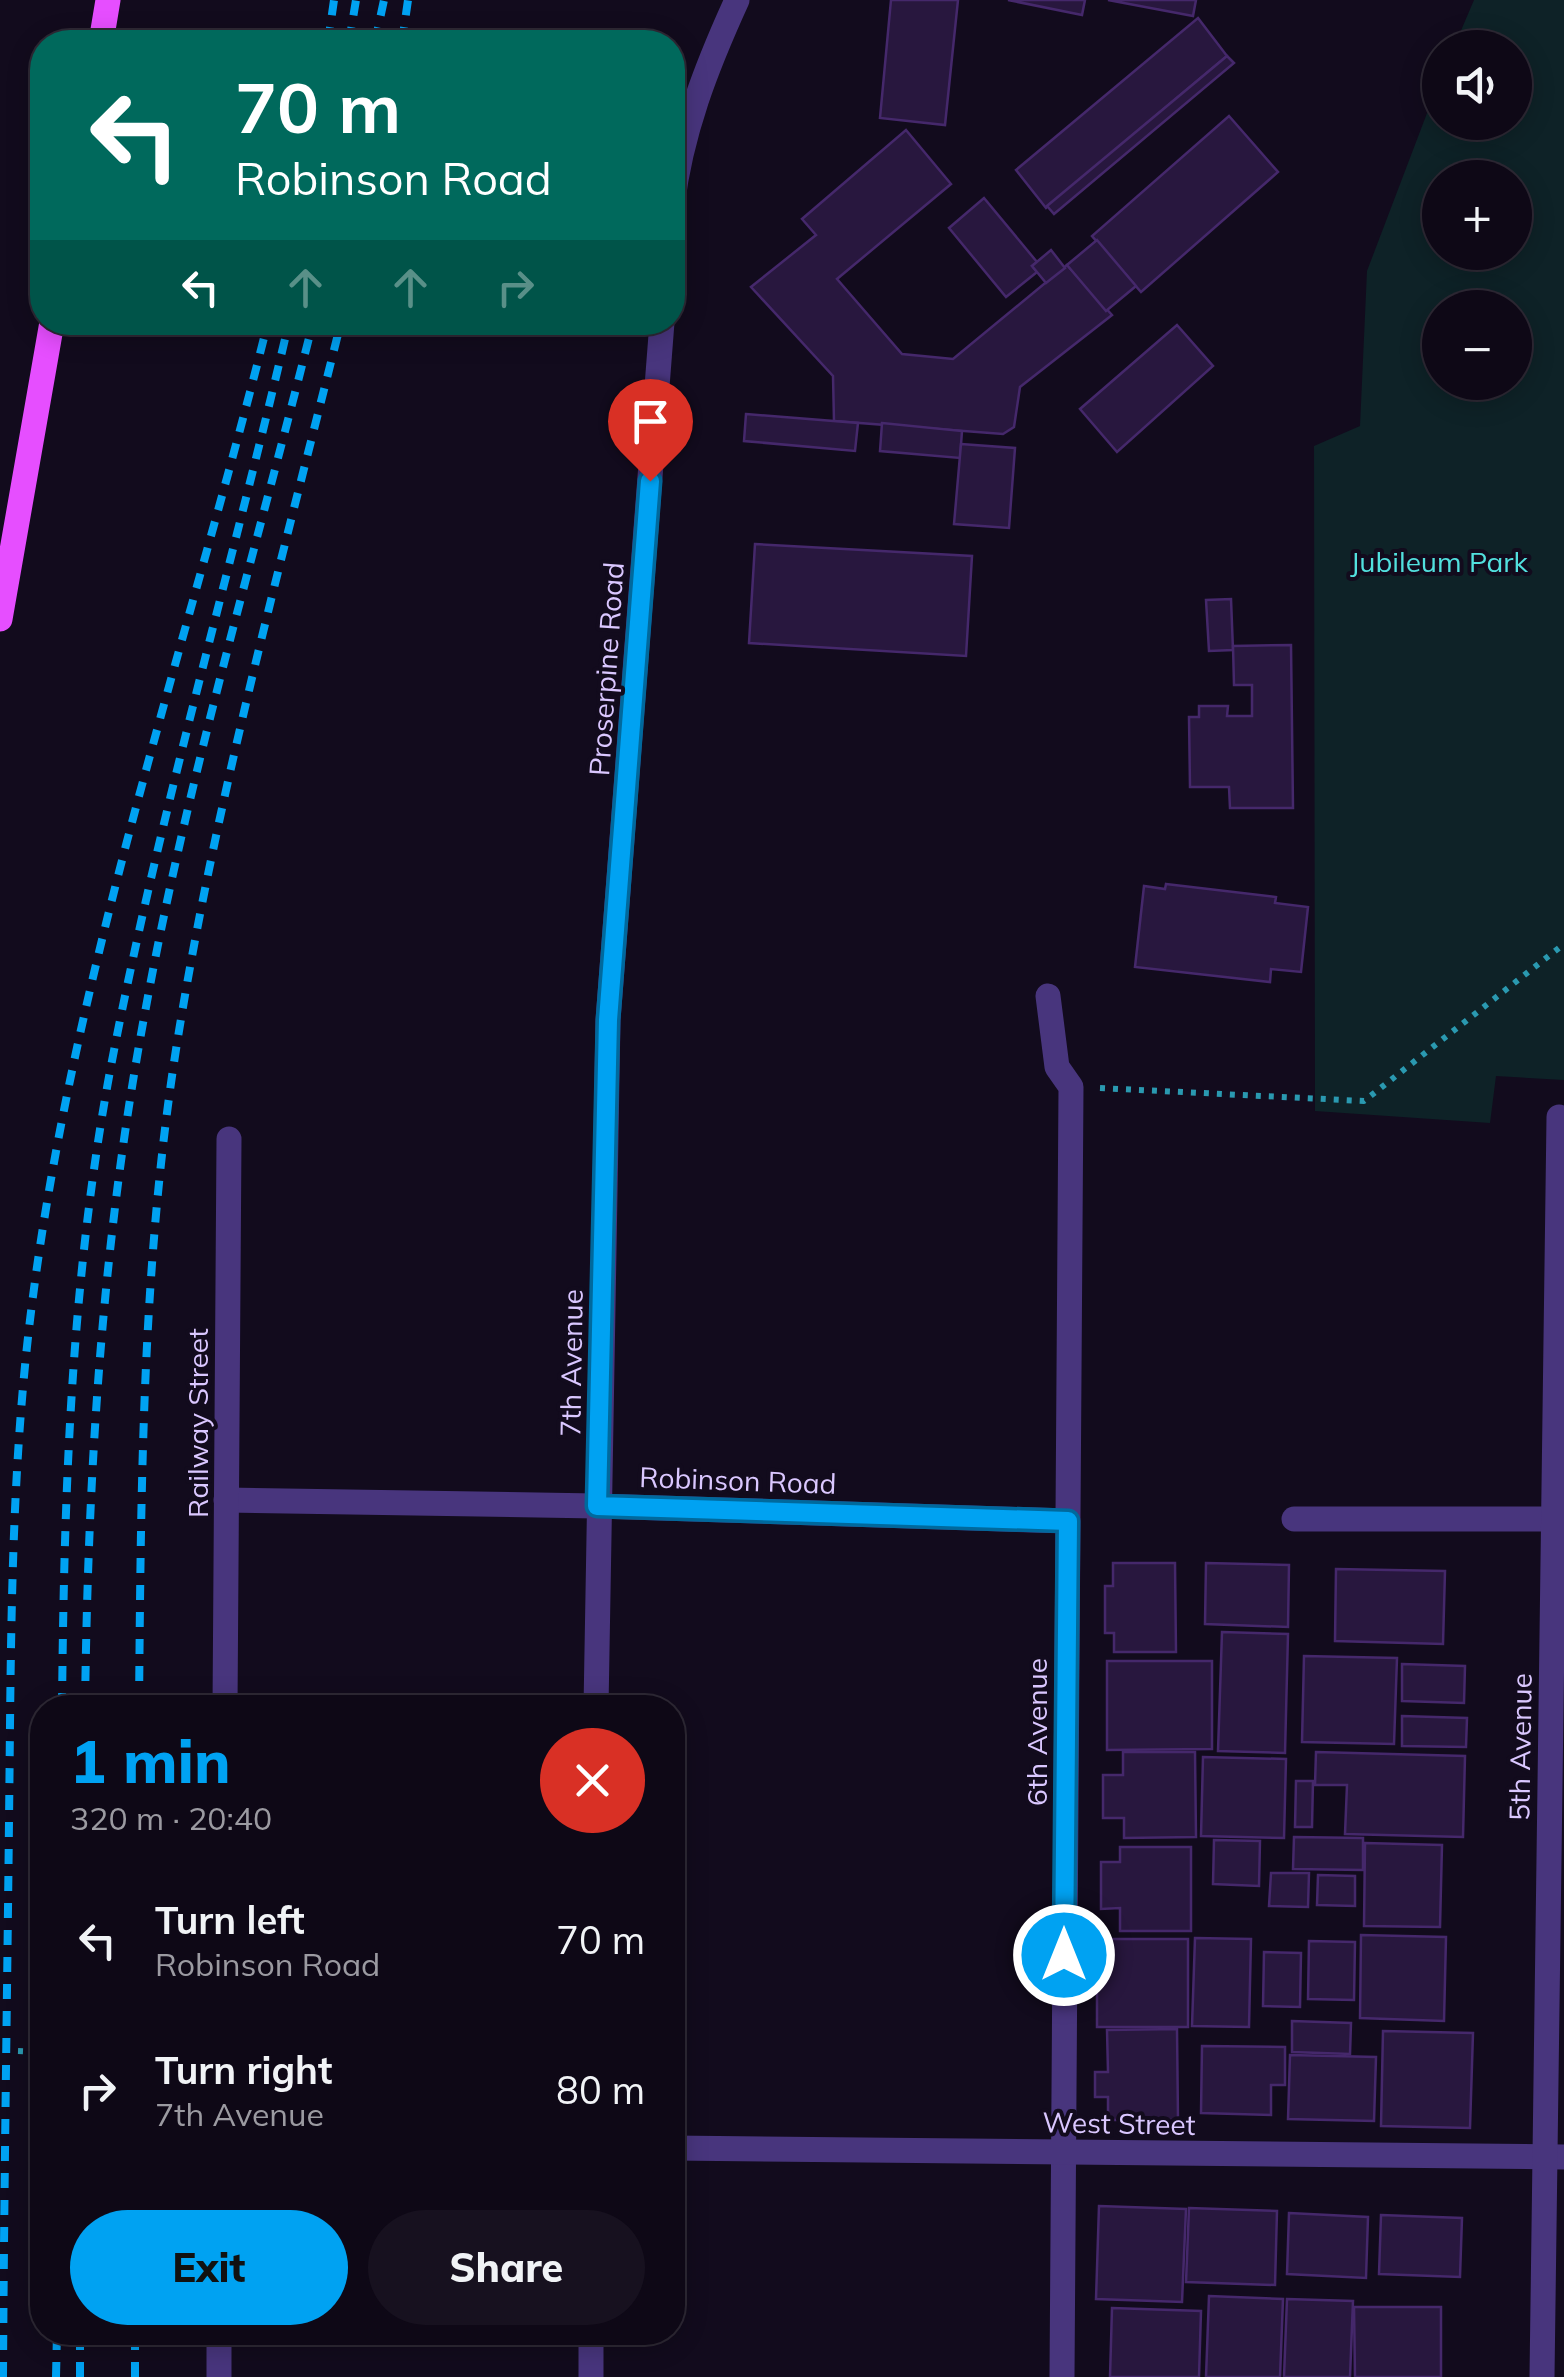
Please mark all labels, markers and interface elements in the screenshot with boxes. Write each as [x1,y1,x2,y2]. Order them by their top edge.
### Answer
map controls [1422,30,1532,400]
button: sound [1422,30,1532,140]
text: 70 m [235,63,401,151]
icon: left [70,70,200,200]
text: Robinson Road [235,150,552,206]
button: + [1422,160,1532,270]
icon: left [173,260,228,315]
icon: ahead [278,260,333,315]
icon: ahead [383,260,438,315]
icon: right [488,260,543,315]
button: − [1422,290,1532,400]
pin [608,379,693,482]
icon: arrive [623,394,678,449]
park label: Jubileum Park [1350,544,1528,579]
street label: Proserpine Road [581,561,631,777]
street label: 7th Avenue [552,1289,590,1437]
street label: Railway Street [180,1328,215,1518]
street label: Robinson Road [639,1459,837,1501]
street label: 6th Avenue [1019,1658,1054,1806]
street label: 5th Avenue [1501,1673,1539,1821]
text: 1 min [70,1723,231,1798]
button: close [540,1728,645,1833]
text: 320 m · 20:40 [70,1798,272,1838]
text: Turn left [155,1896,305,1944]
position arrow [1012,1903,1116,2007]
icon: left [70,1913,125,1968]
text: 70 m [556,1916,645,1964]
text: Robinson Road [155,1944,380,1984]
text: Turn right [155,2046,332,2094]
icon: right [70,2063,125,2118]
text: 80 m [556,2066,645,2114]
text: 7th Avenue [155,2094,324,2134]
street label: West Street [1042,2104,1196,2142]
button: Exit [70,2210,348,2325]
button: Share [368,2210,645,2325]

